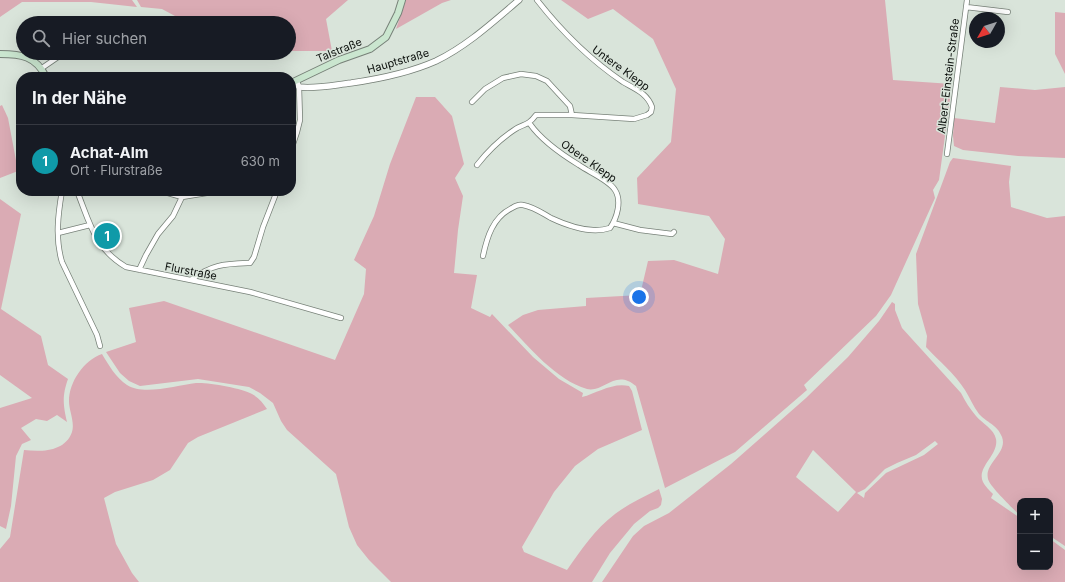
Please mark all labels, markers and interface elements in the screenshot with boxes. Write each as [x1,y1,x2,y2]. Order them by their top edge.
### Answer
north arrow [969,12,1005,48]
search box [16,16,296,60]
street label: Albert-Einstein-Straße [934,18,962,134]
icon: search [30,27,52,49]
text: Hier suchen [62,29,147,48]
street label: Talstraße [314,35,364,65]
street label: Untere Klepp [589,42,653,94]
street label: Hauptstraße [365,45,431,77]
text: In der Nähe [32,88,127,108]
street label: Obere Klepp [558,137,620,186]
text: Achat-Alm [70,143,148,162]
text: 1 [42,153,48,169]
text: 630 m [241,153,280,169]
text: Ort · Flurstraße [70,162,163,178]
pin: 1 [94,221,120,251]
street label: Flurstraße [164,259,218,283]
your location [629,287,649,307]
map controls [1017,498,1053,570]
button: + [1017,498,1053,534]
button: − [1017,534,1053,570]

